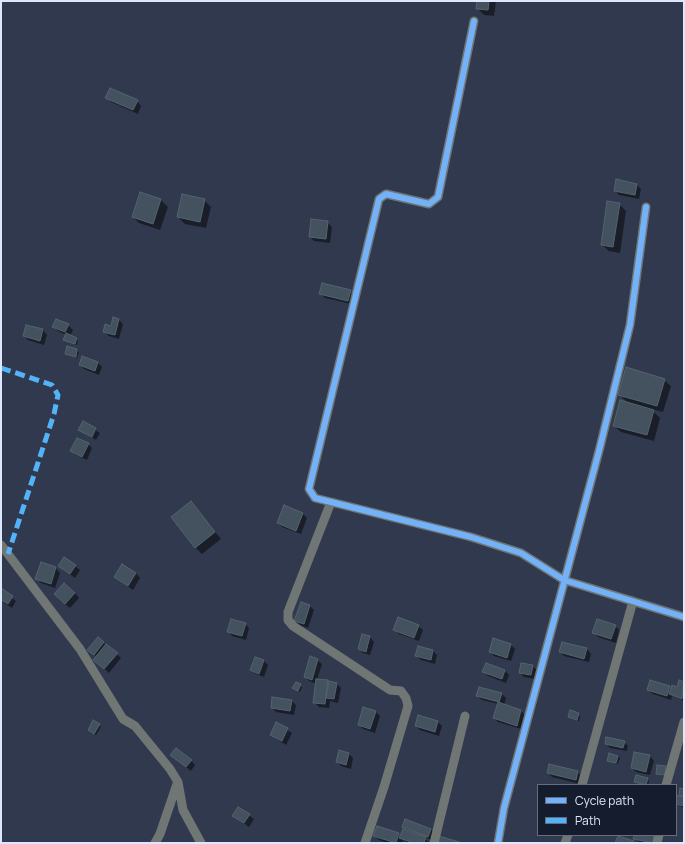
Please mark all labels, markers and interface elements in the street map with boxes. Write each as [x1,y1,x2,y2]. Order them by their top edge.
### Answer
legend [537,784,677,836]
text: Cycle path [575,792,634,809]
text: Path [575,812,601,829]

